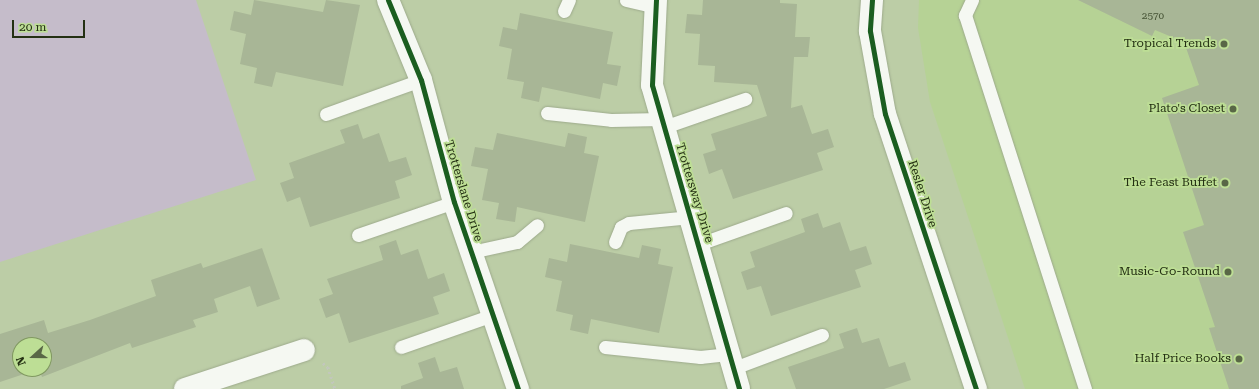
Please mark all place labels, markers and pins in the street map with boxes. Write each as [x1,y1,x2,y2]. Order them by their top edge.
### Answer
place label: Tropical Trends [1124,37,1216,51]
marker: Tropical Trends [1219,39,1229,49]
place label: Plato's Closet [1149,102,1225,116]
marker: Plato's Closet [1228,104,1238,114]
place label: The Feast Buffet [1124,176,1217,190]
marker: The Feast Buffet [1220,178,1230,188]
place label: Music-Go-Round [1119,265,1220,279]
marker: Music-Go-Round [1223,267,1233,277]
place label: Half Price Books [1134,352,1231,366]
marker: Half Price Books [1234,354,1244,364]

